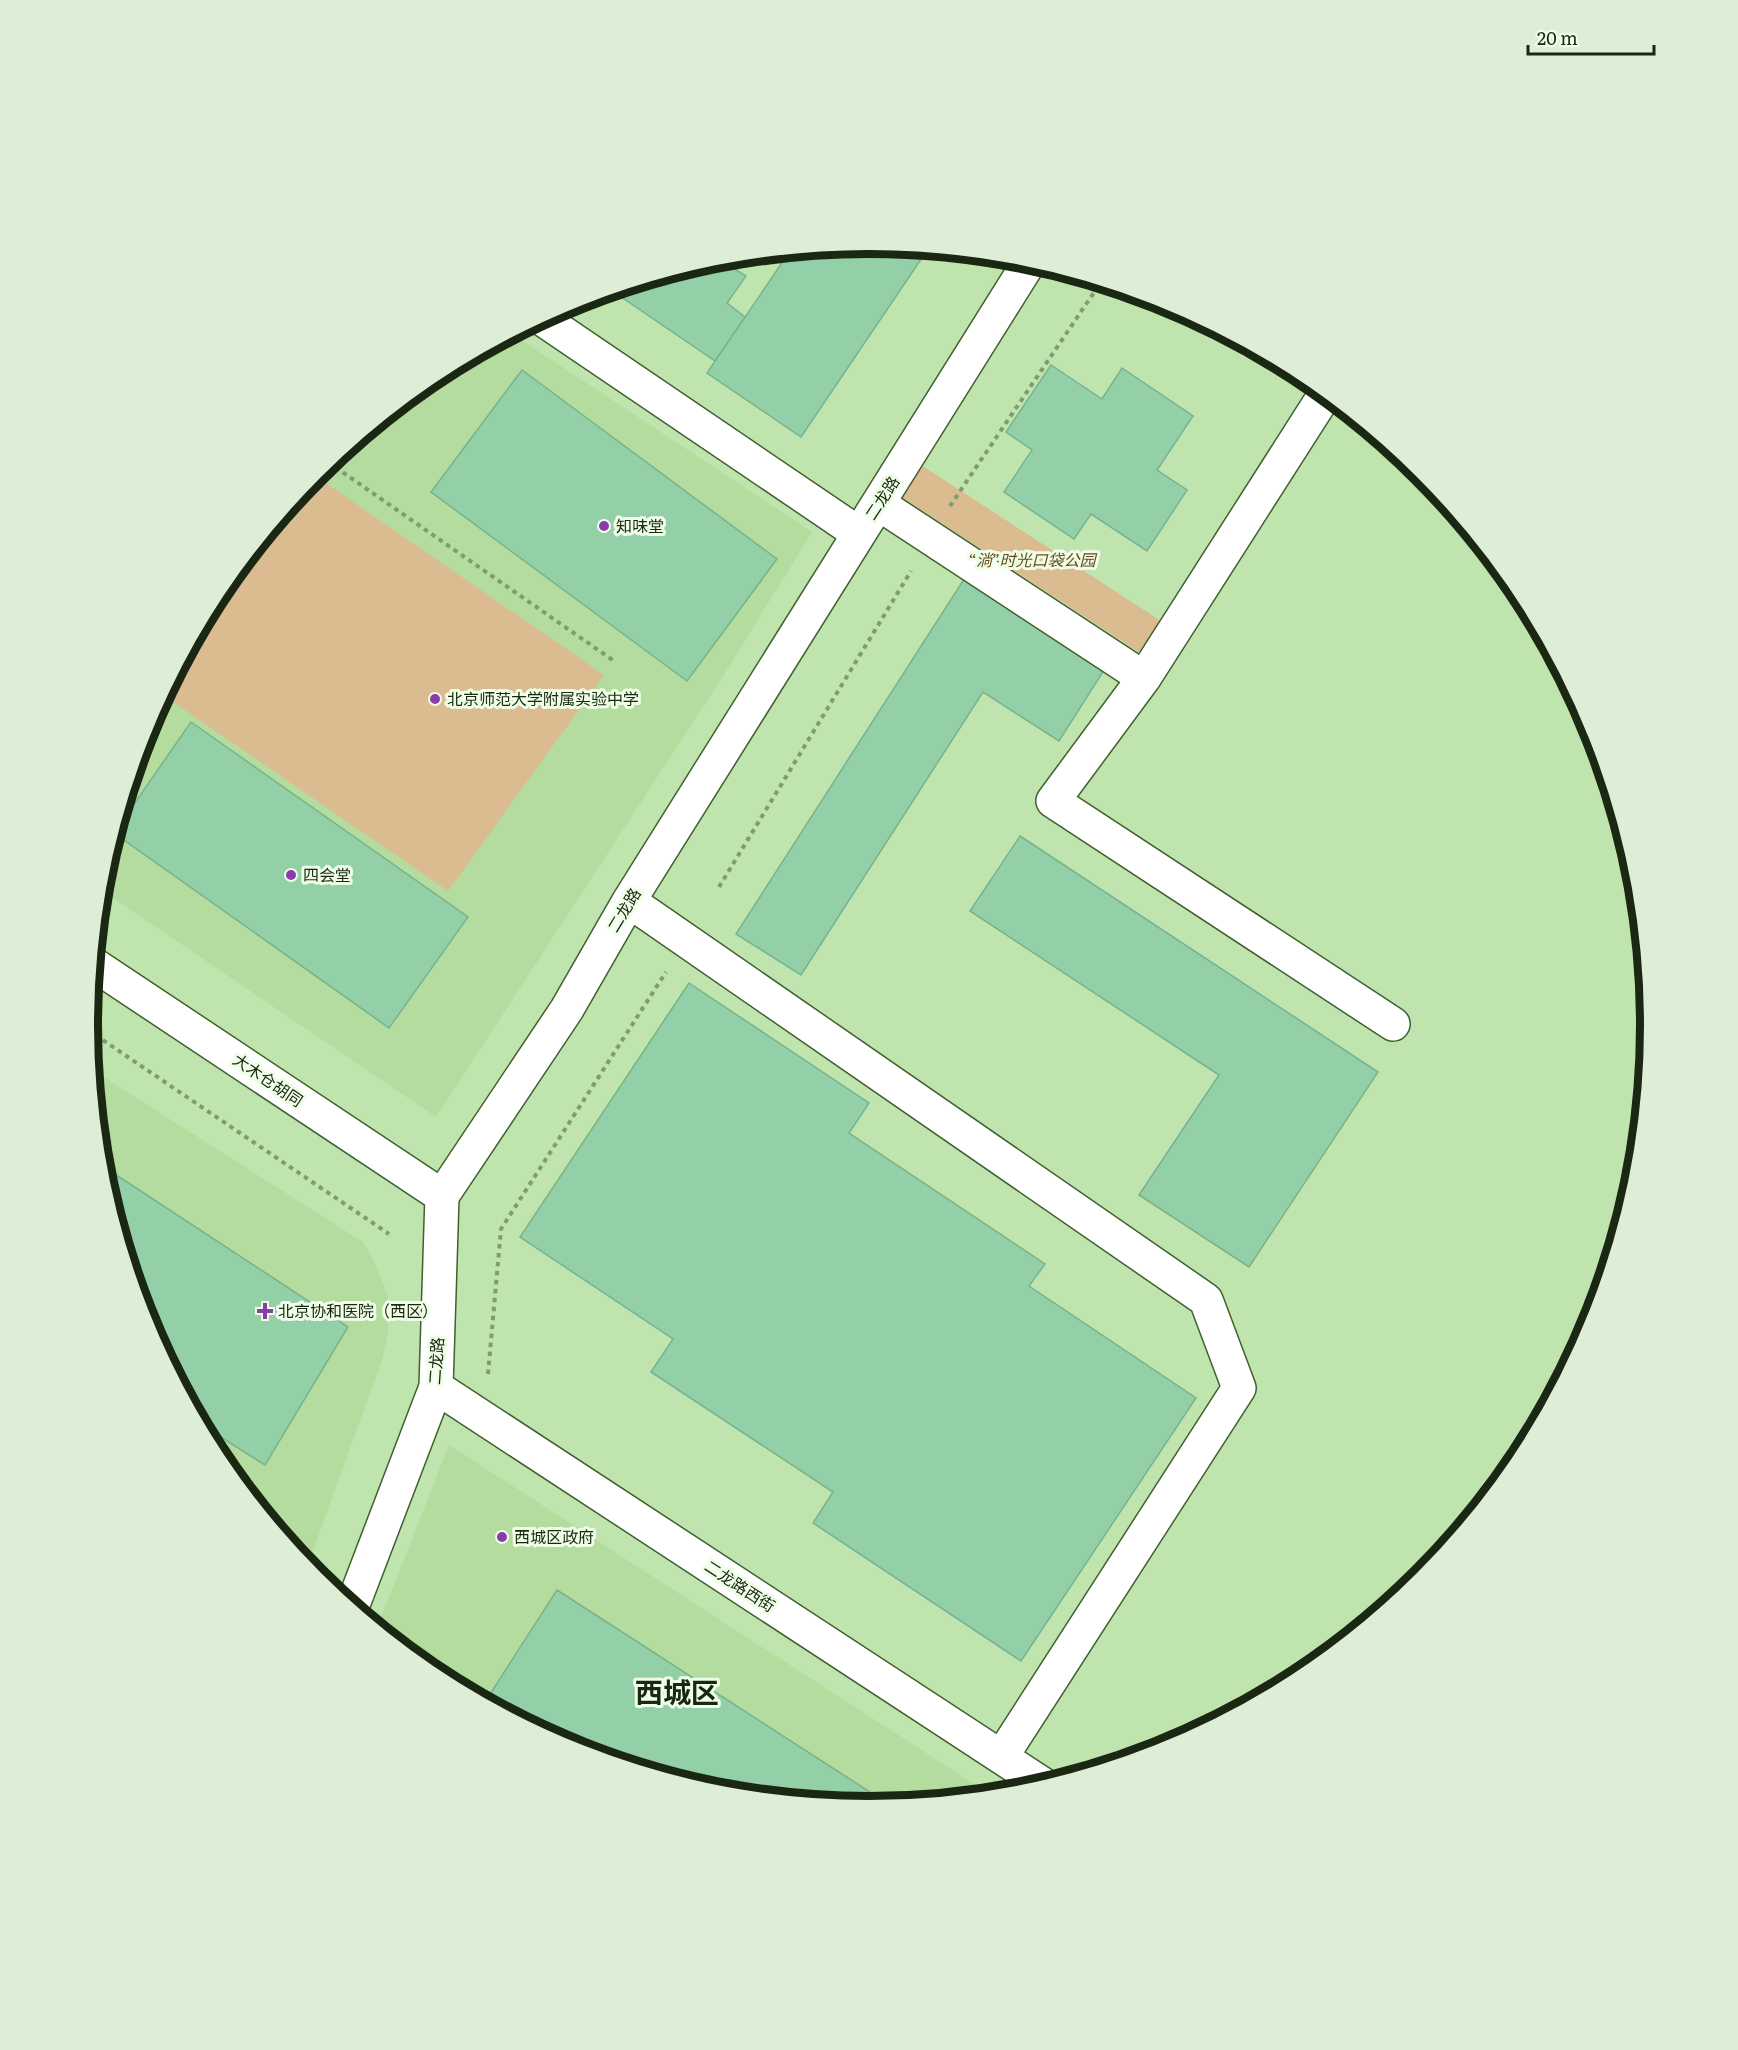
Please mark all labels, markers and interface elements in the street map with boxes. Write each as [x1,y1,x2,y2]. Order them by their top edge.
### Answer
scale bar [1528,18,1654,56]
text: 20 m [1537,24,1578,51]
street label: 二龙路 [858,471,904,524]
place label: 知味堂 [616,513,664,537]
marker: 知味堂 [597,519,611,533]
park label: “淌”时光口袋公园 [969,547,1097,571]
place label: 北京师范大学附属实验中学 [447,686,639,710]
marker: 北京师范大学附属实验中学 [428,692,442,706]
place label: 四会堂 [303,862,351,886]
marker: 四会堂 [284,868,298,882]
street label: 二龙路 [600,883,646,936]
street label: 大木仓胡同 [229,1047,308,1111]
place label: 北京协和医院（西区） [278,1298,438,1322]
marker: 北京协和医院（西区） [256,1302,274,1320]
street label: 二龙路 [421,1336,449,1386]
place label: 西城区政府 [514,1524,594,1548]
marker: 西城区政府 [495,1530,509,1544]
street label: 二龙路西街 [700,1553,781,1617]
district label: 西城区 [635,1670,719,1712]

